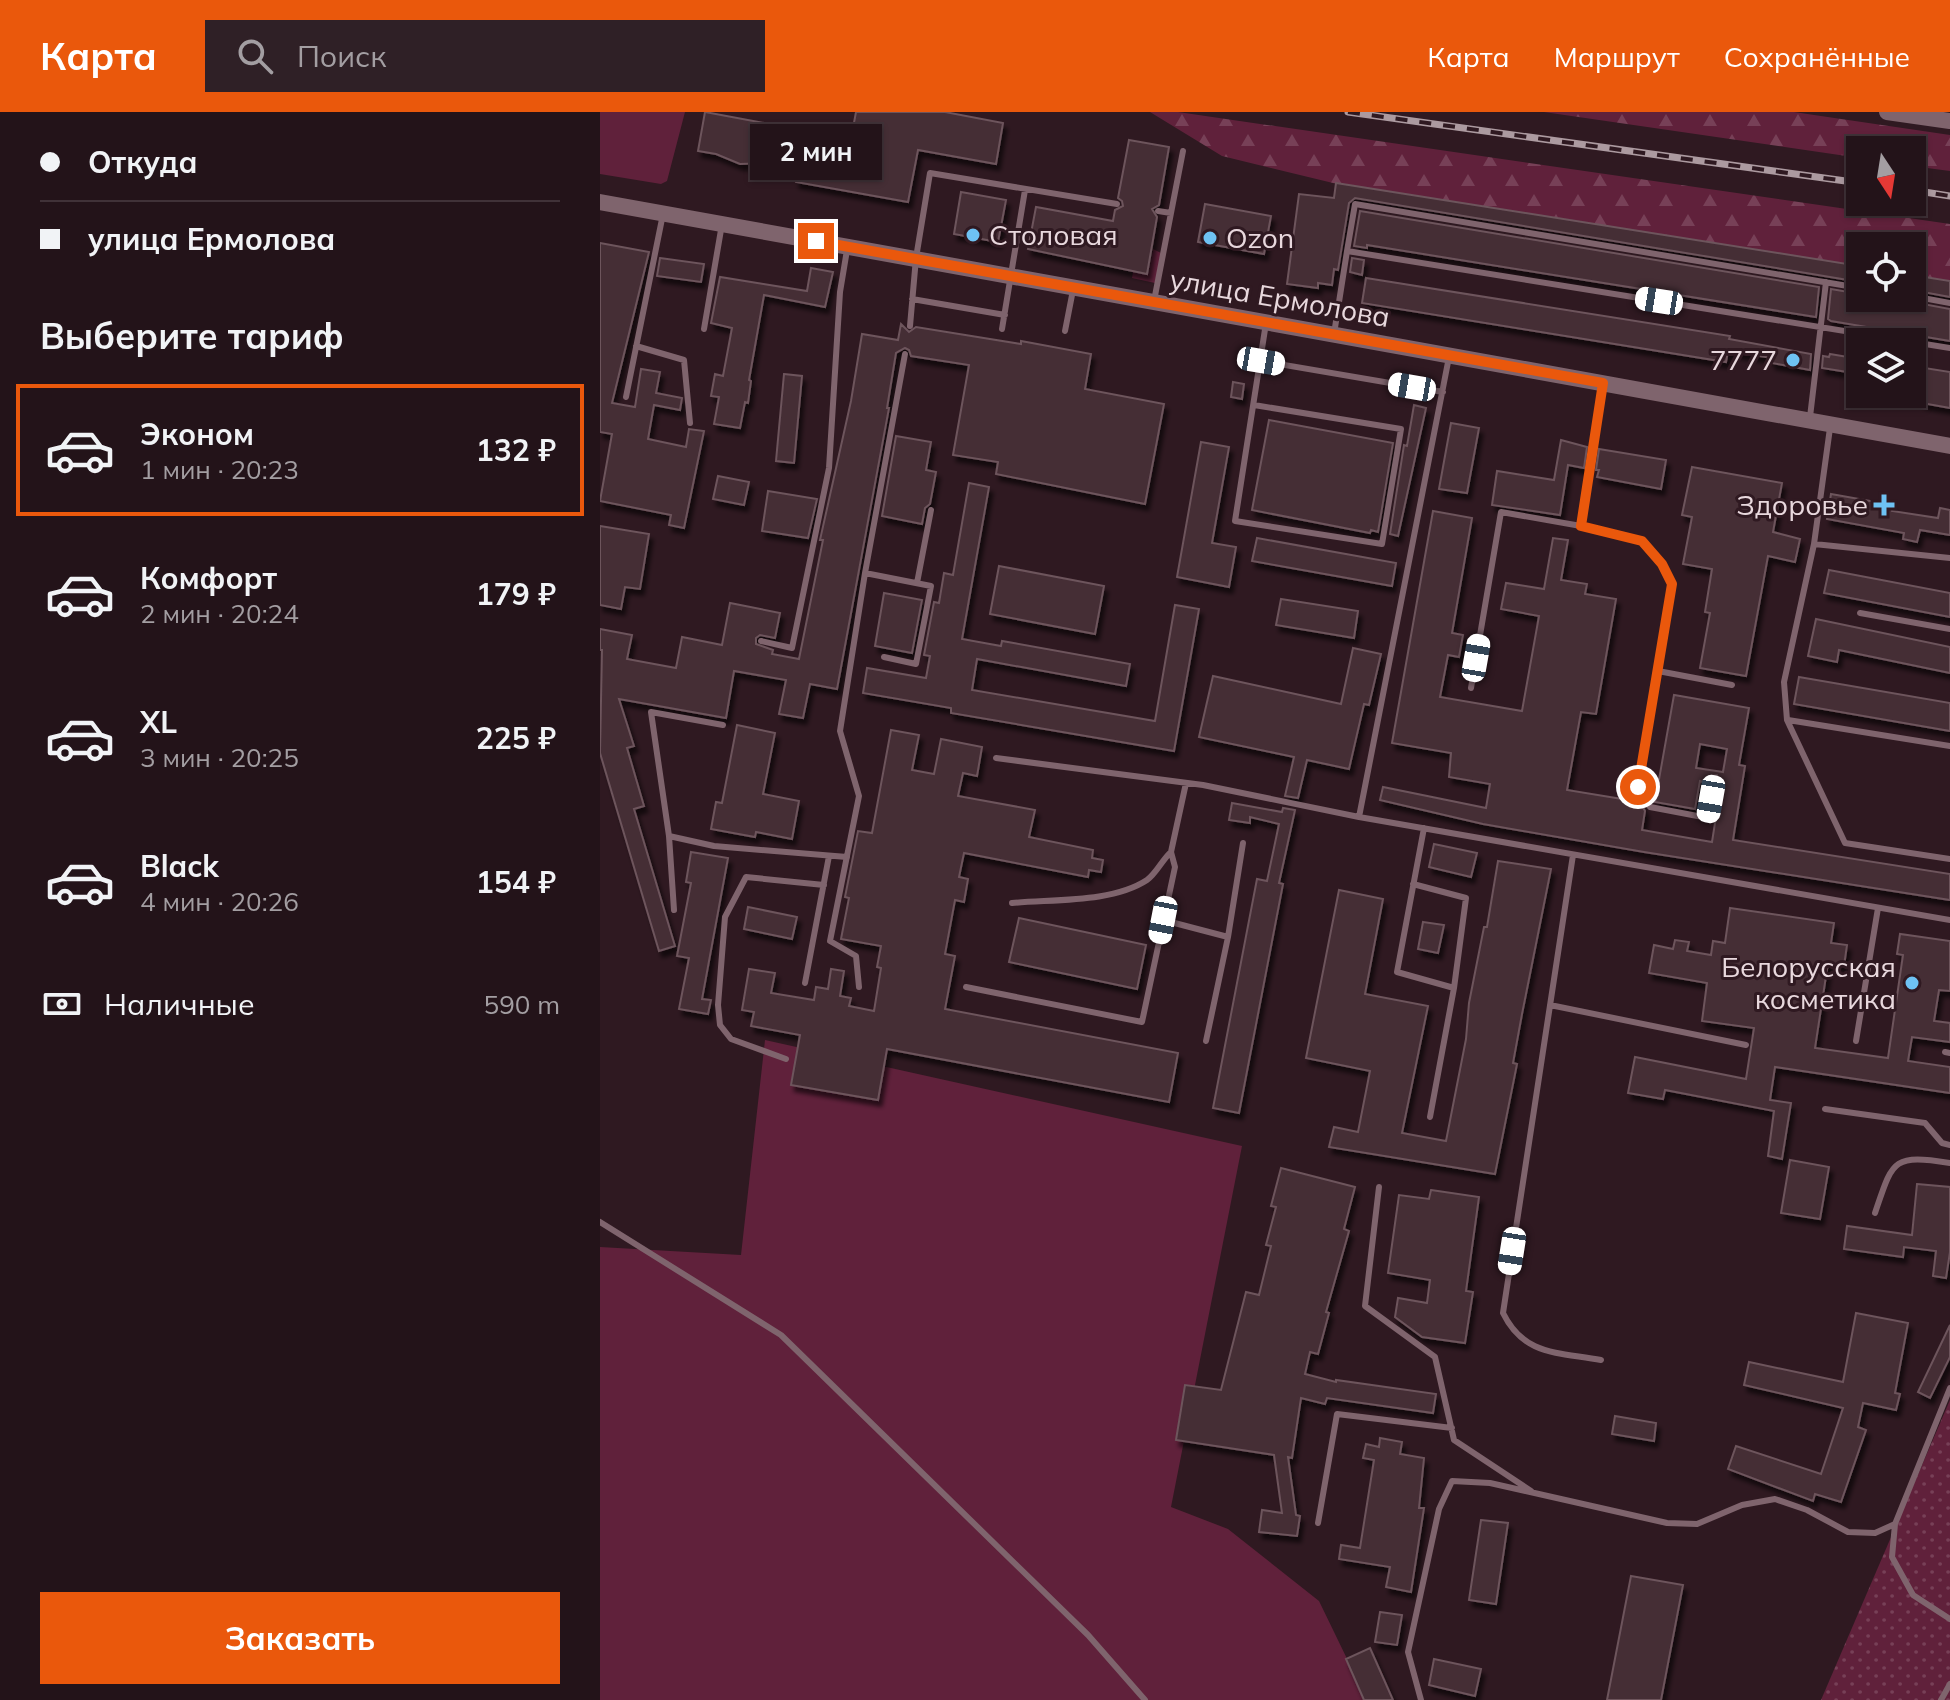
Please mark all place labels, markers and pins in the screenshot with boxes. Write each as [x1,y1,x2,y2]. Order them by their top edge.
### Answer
place label: Столовая [989,217,1118,252]
place label: Ozon [1226,220,1294,255]
marker: Столовая [964,226,982,244]
marker: Ozon [1201,229,1219,247]
place label: 7777 [1710,342,1777,377]
marker: 7777 [1784,351,1802,369]
place label: Здоровье [1737,487,1868,522]
marker: Здоровье [1875,496,1893,514]
place label: Белорусская косметика [1721,949,1896,1016]
marker: Белорусская косметика [1903,974,1921,992]

